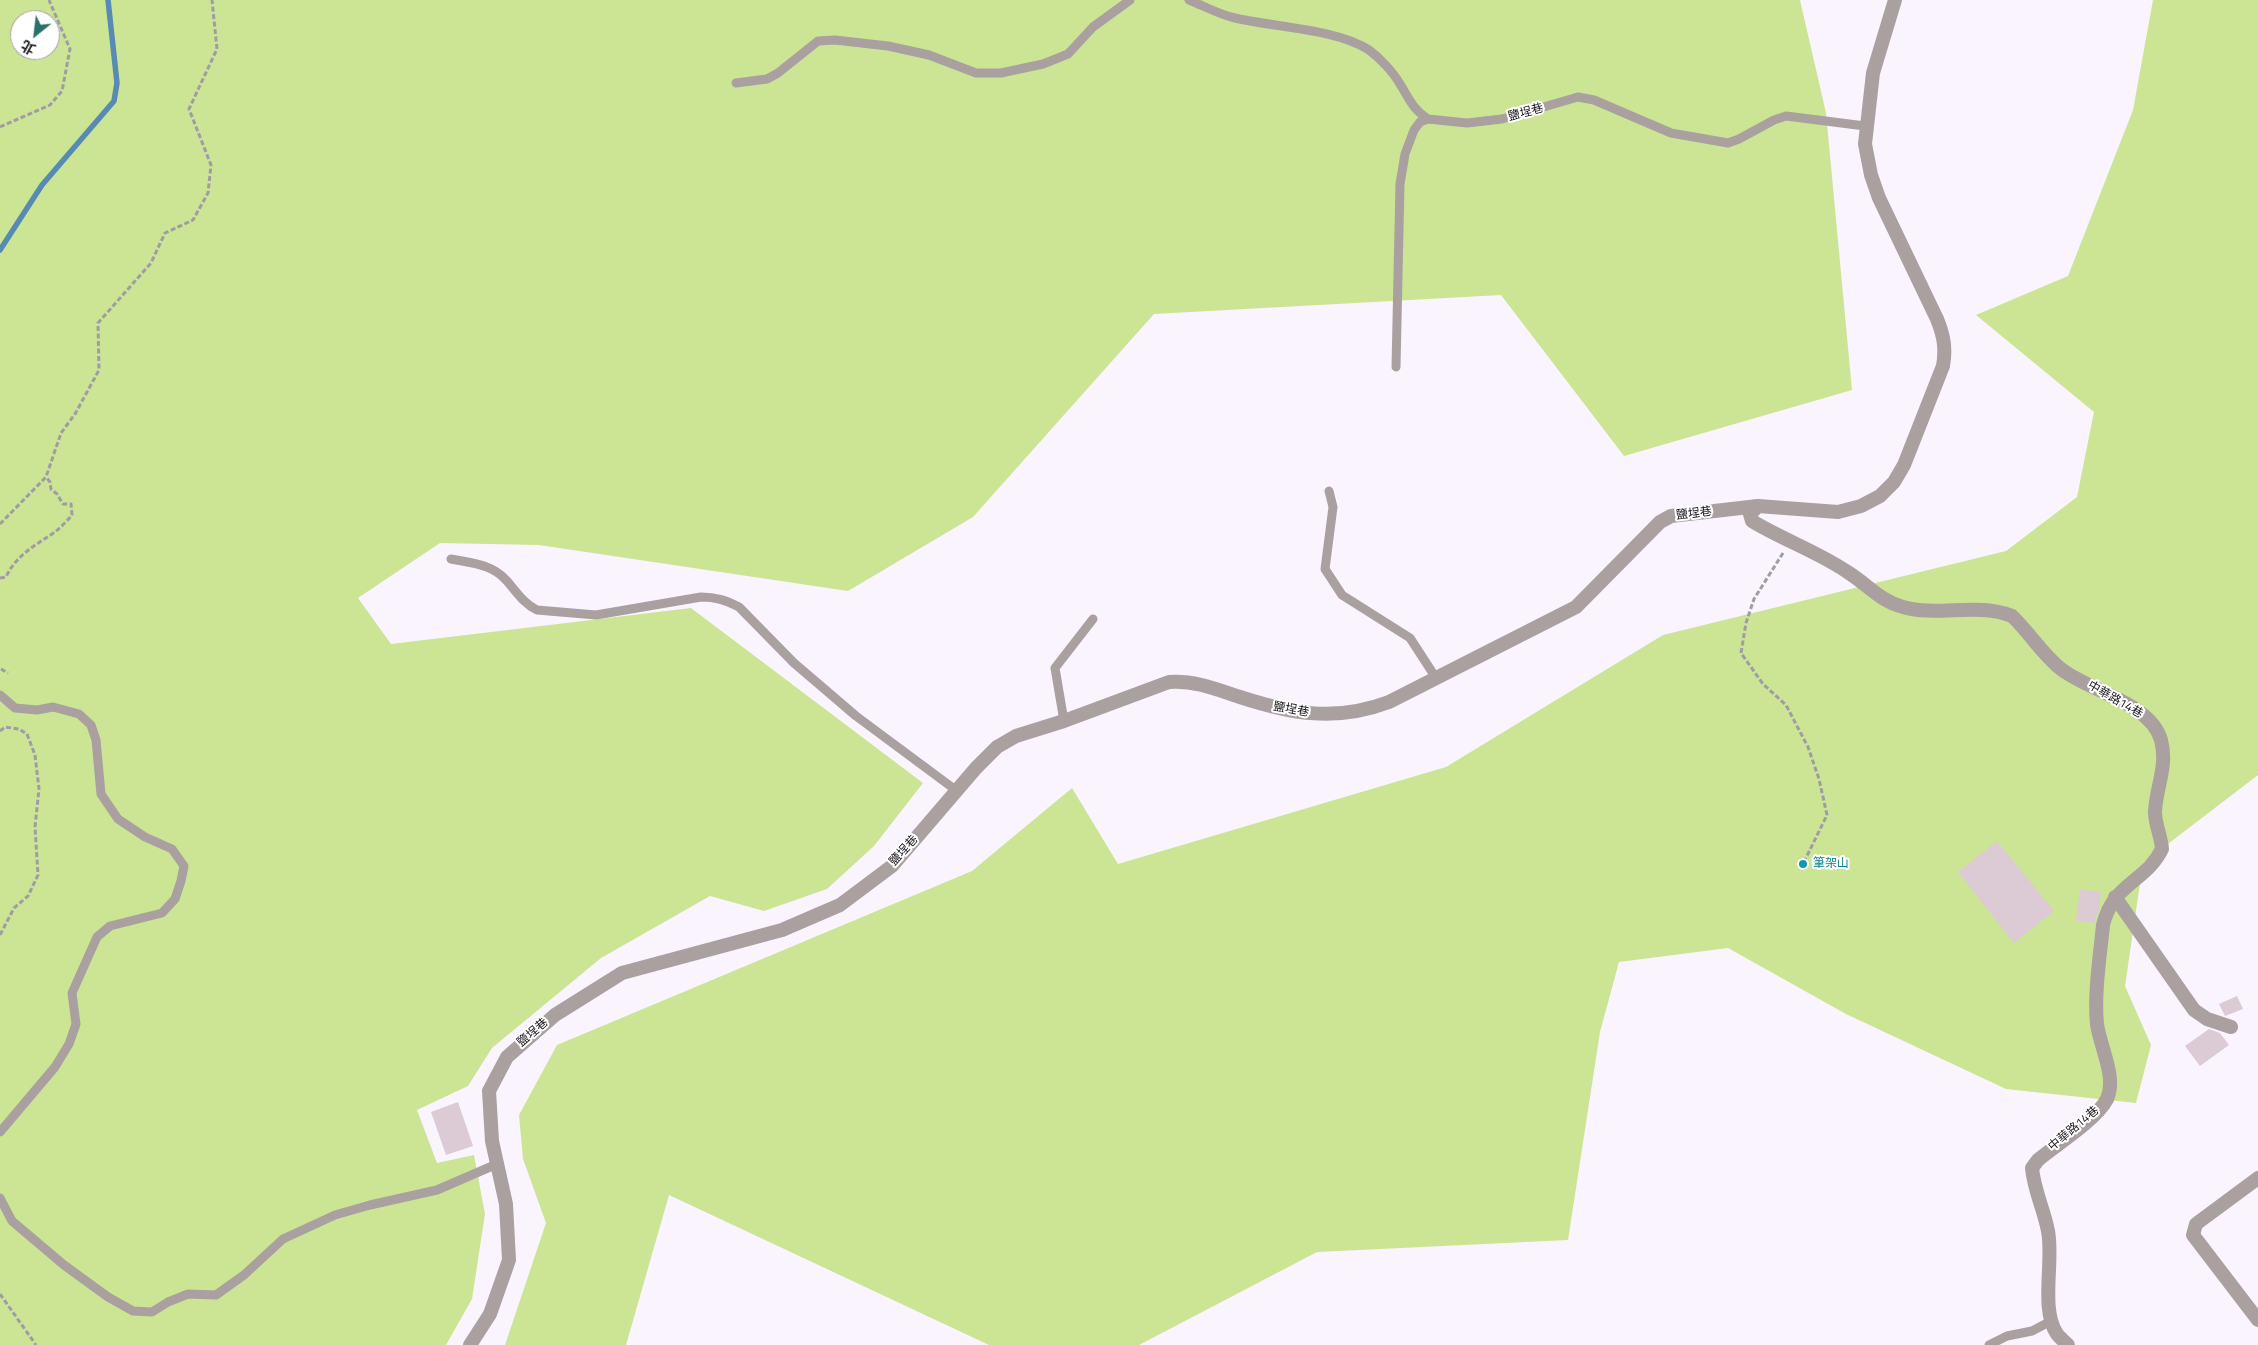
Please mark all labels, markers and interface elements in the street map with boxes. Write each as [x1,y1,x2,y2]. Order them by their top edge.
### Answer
north arrow [10,10,60,60]
text: 北 [17,35,39,60]
street label: 鹽埕巷 [1507,101,1545,125]
street label: 鹽埕巷 [1675,505,1713,523]
street label: 中華路14巷 [2085,678,2145,722]
street label: 鹽埕巷 [1272,700,1310,720]
street label: 鹽埕巷 [887,833,921,869]
place label: 筆架山 [1813,857,1849,871]
marker: 筆架山 [1797,858,1809,870]
street label: 鹽埕巷 [515,1016,551,1050]
street label: 中華路14巷 [2046,1104,2102,1154]

